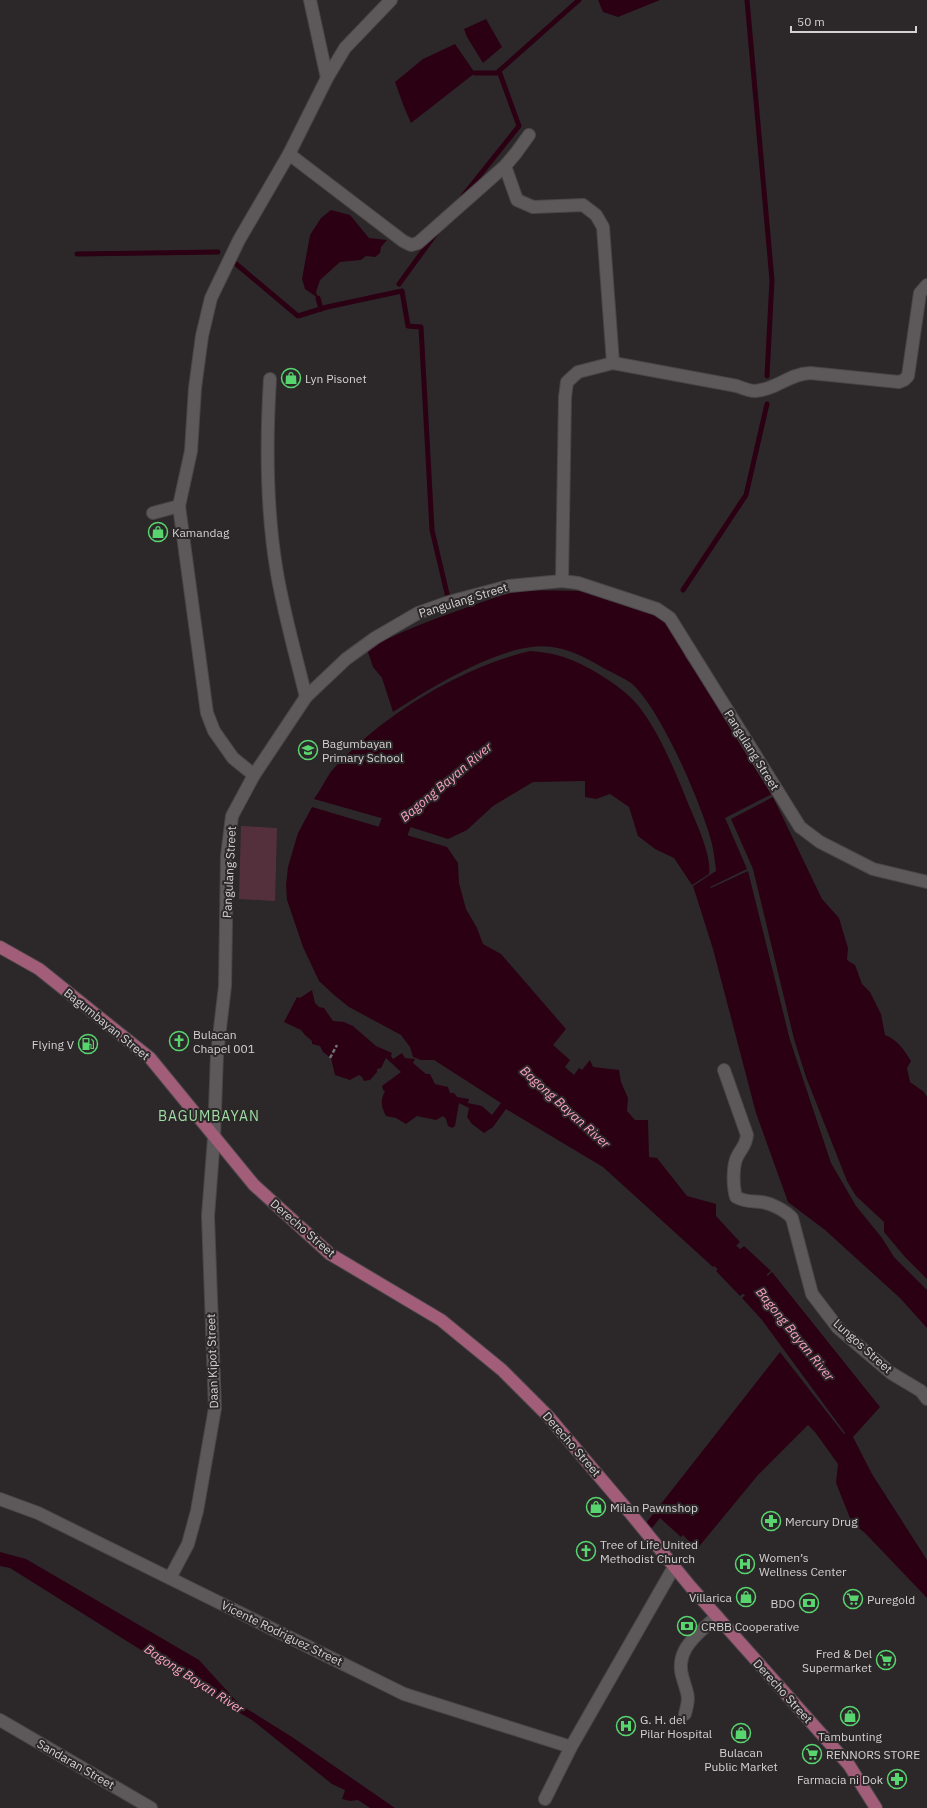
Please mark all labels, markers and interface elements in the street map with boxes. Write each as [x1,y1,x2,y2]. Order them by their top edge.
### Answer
scale bar [791,8,916,34]
text: 50 m [797,14,825,29]
shop icon: Lyn Pisonet [280,367,302,389]
place label: Lyn Pisonet [305,371,367,386]
shop icon: Kamandag [147,521,169,543]
place label: Kamandag [172,525,230,540]
street label: Pangulang Street [417,579,509,621]
street label: Pangulang Street [721,707,783,793]
place label: Bagumbayan Primary School [322,736,403,765]
water label: Bagong Bayan River [396,738,497,826]
school or university icon: Bagumbayan Primary School [297,739,319,761]
street label: Pangulang Street [219,826,239,918]
street label: Bagumbayan Street [61,985,153,1063]
place label: Bulacan Chapel 001 [193,1027,255,1056]
church icon: Bulacan Chapel 001 [168,1030,190,1052]
fuel station icon: Flying V [77,1033,99,1055]
place label: Flying V [32,1037,75,1052]
water label: Bagong Bayan River [516,1062,614,1153]
district label: BAGUMBAYAN [158,1107,260,1125]
street label: Derecho Street [268,1196,338,1260]
water label: Bagong Bayan River [752,1284,839,1385]
street label: Daan Kipot Street [203,1313,221,1409]
street label: Lungos Street [830,1316,896,1376]
street label: Derecho Street [540,1409,604,1479]
shop icon: Milan Pawnshop [585,1496,607,1518]
place label: Milan Pawnshop [610,1500,698,1515]
pharmacy icon: Mercury Drug [760,1510,782,1532]
place label: Mercury Drug [785,1514,858,1529]
place label: Tree of Life United Methodist Church [600,1537,698,1566]
church icon: Tree of Life United Methodist Church [575,1540,597,1562]
place label: Women’s Wellness Center [759,1550,847,1579]
hospital icon: Women’s Wellness Center [734,1553,756,1575]
shop icon: Villarica [735,1586,757,1608]
supermarket icon: Puregold [842,1588,864,1610]
place label: Villarica [689,1590,733,1605]
bank icon: BDO [798,1592,820,1614]
place label: Puregold [867,1592,915,1607]
place label: BDO [771,1596,795,1611]
street label: Vicente Rodriguez Street [219,1597,345,1669]
bank icon: CRBB Cooperative [676,1615,698,1637]
place label: CRBB Cooperative [701,1619,800,1634]
water label: Bagong Bayan River [141,1640,248,1718]
place label: Fred & Del Supermarket [802,1646,872,1675]
supermarket icon: Fred & Del Supermarket [875,1649,897,1671]
street label: Derecho Street [750,1656,816,1726]
shop icon: Tambunting [839,1705,861,1727]
place label: G. H. del Pilar Hospital [640,1712,712,1741]
hospital icon: G. H. del Pilar Hospital [615,1715,637,1737]
shop icon: Bulacan Public Market [730,1722,752,1744]
place label: Tambunting [818,1729,883,1744]
street label: Sandaran Street [35,1736,117,1792]
supermarket icon: RENNORS STORE [801,1743,823,1765]
place label: Bulacan Public Market [704,1745,778,1774]
place label: RENNORS STORE [826,1747,920,1762]
pharmacy icon: Farmacia ni Dok [886,1768,908,1790]
place label: Farmacia ni Dok [797,1772,884,1787]

